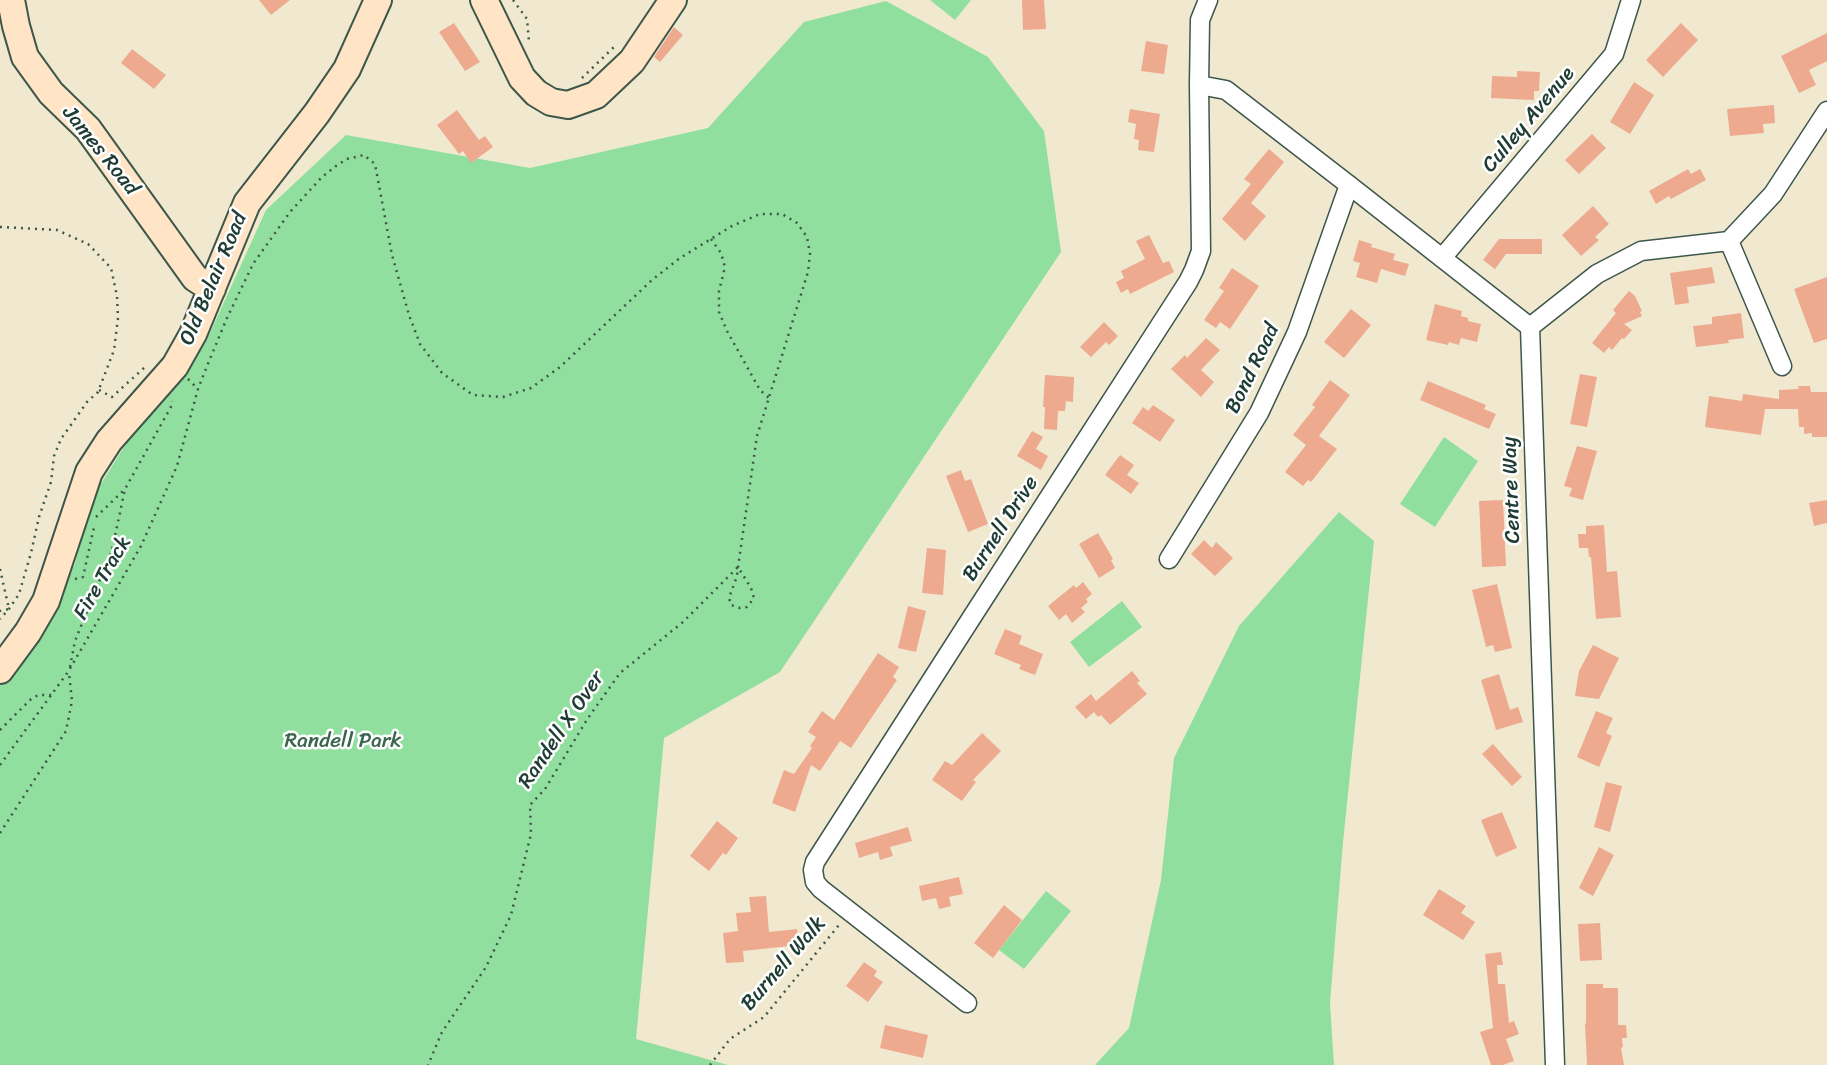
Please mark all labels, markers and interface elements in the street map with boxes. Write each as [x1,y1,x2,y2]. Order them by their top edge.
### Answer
street label: Culley Avenue [1477,62,1581,178]
street label: James Road [56,101,144,201]
street label: Old Belair Road [175,209,253,349]
street label: Bond Road [1220,320,1286,418]
street label: Centre Way [1498,436,1526,544]
street label: Burnell Drive [958,472,1044,586]
street label: Fire Track [69,532,137,624]
street label: Randell X Over [514,667,610,793]
park label: Randell Park [285,729,401,755]
street label: Burnell Walk [736,912,832,1016]

